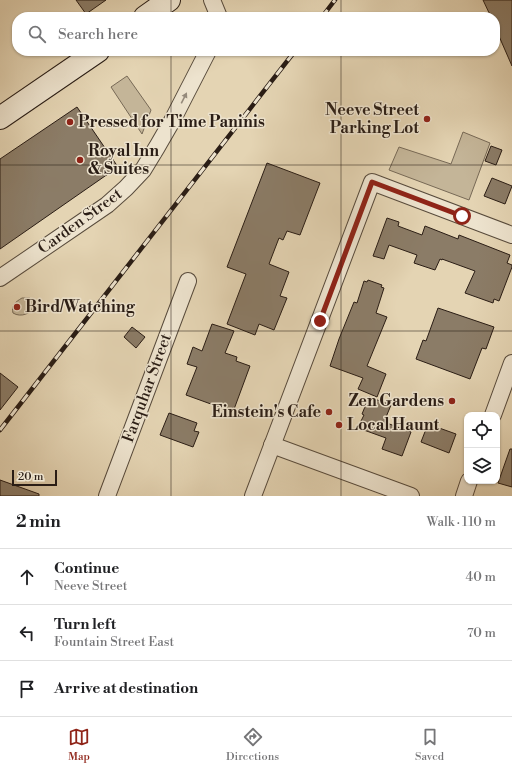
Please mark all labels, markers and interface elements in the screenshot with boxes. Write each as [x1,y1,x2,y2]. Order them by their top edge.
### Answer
search box [12,12,500,56]
icon: search [26,23,48,45]
text: Search here [58,25,138,44]
one-way arrow [181,92,187,103]
place label: Neeve Street Parking Lot [325,100,419,138]
place label: Pressed for Time Paninis [78,112,265,132]
marker: Neeve Street Parking Lot [422,114,432,124]
marker: Pressed for Time Paninis [65,117,75,127]
place label: Royal Inn & Suites [88,141,159,179]
marker: Royal Inn & Suites [75,155,85,165]
street label: Carden Street [34,184,126,258]
route start [453,207,471,225]
place label: Bird/Watching [25,297,136,317]
marker: Bird/Watching [12,302,22,312]
route end [311,312,329,330]
street label: Farquhar Street [118,330,176,445]
place label: Zen Gardens [348,391,444,411]
marker: Zen Gardens [447,396,457,406]
place label: Einstein's Cafe [211,402,321,422]
marker: Einstein's Cafe [324,407,334,417]
map controls [464,412,500,484]
button: locate [464,412,500,448]
place label: Local Haunt [347,415,440,435]
marker: Local Haunt [334,420,344,430]
button: layers [464,448,500,484]
scale bar [12,468,57,487]
text: 20 m [18,470,43,484]
text: 2 min [16,511,61,533]
text: Walk · 110 m [426,514,496,530]
text: Continue [54,559,119,578]
icon: ahead [16,566,38,588]
text: 40 m [466,569,496,585]
text: Neeve Street [54,578,127,594]
text: Turn left [54,615,116,634]
icon: left [16,622,38,644]
text: 70 m [467,625,496,641]
text: Fountain Street East [54,634,174,650]
icon: arrive [16,678,38,700]
text: Arrive at destination [54,679,198,698]
tab: Map [68,726,90,764]
tab: Directions [226,726,279,764]
tab: Saved [415,726,444,764]

